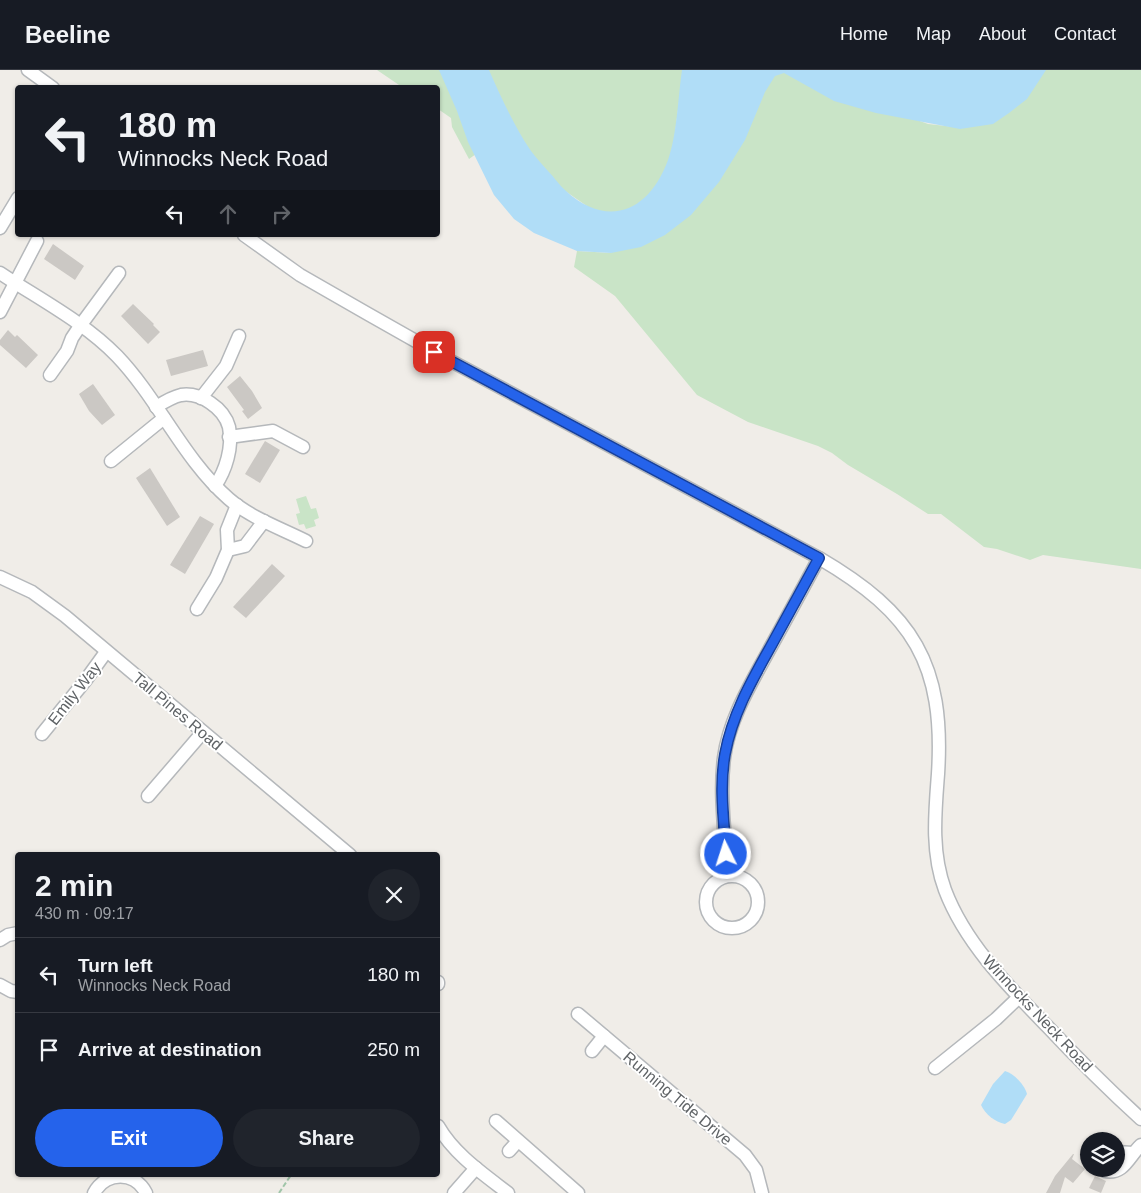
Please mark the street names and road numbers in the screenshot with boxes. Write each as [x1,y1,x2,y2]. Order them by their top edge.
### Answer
street label: Emily Way [45,659,104,728]
street label: Tall Pines Road [130,669,226,754]
street label: Winnocks Neck Road [979,952,1096,1075]
street label: Running Tide Drive [620,1048,735,1149]

